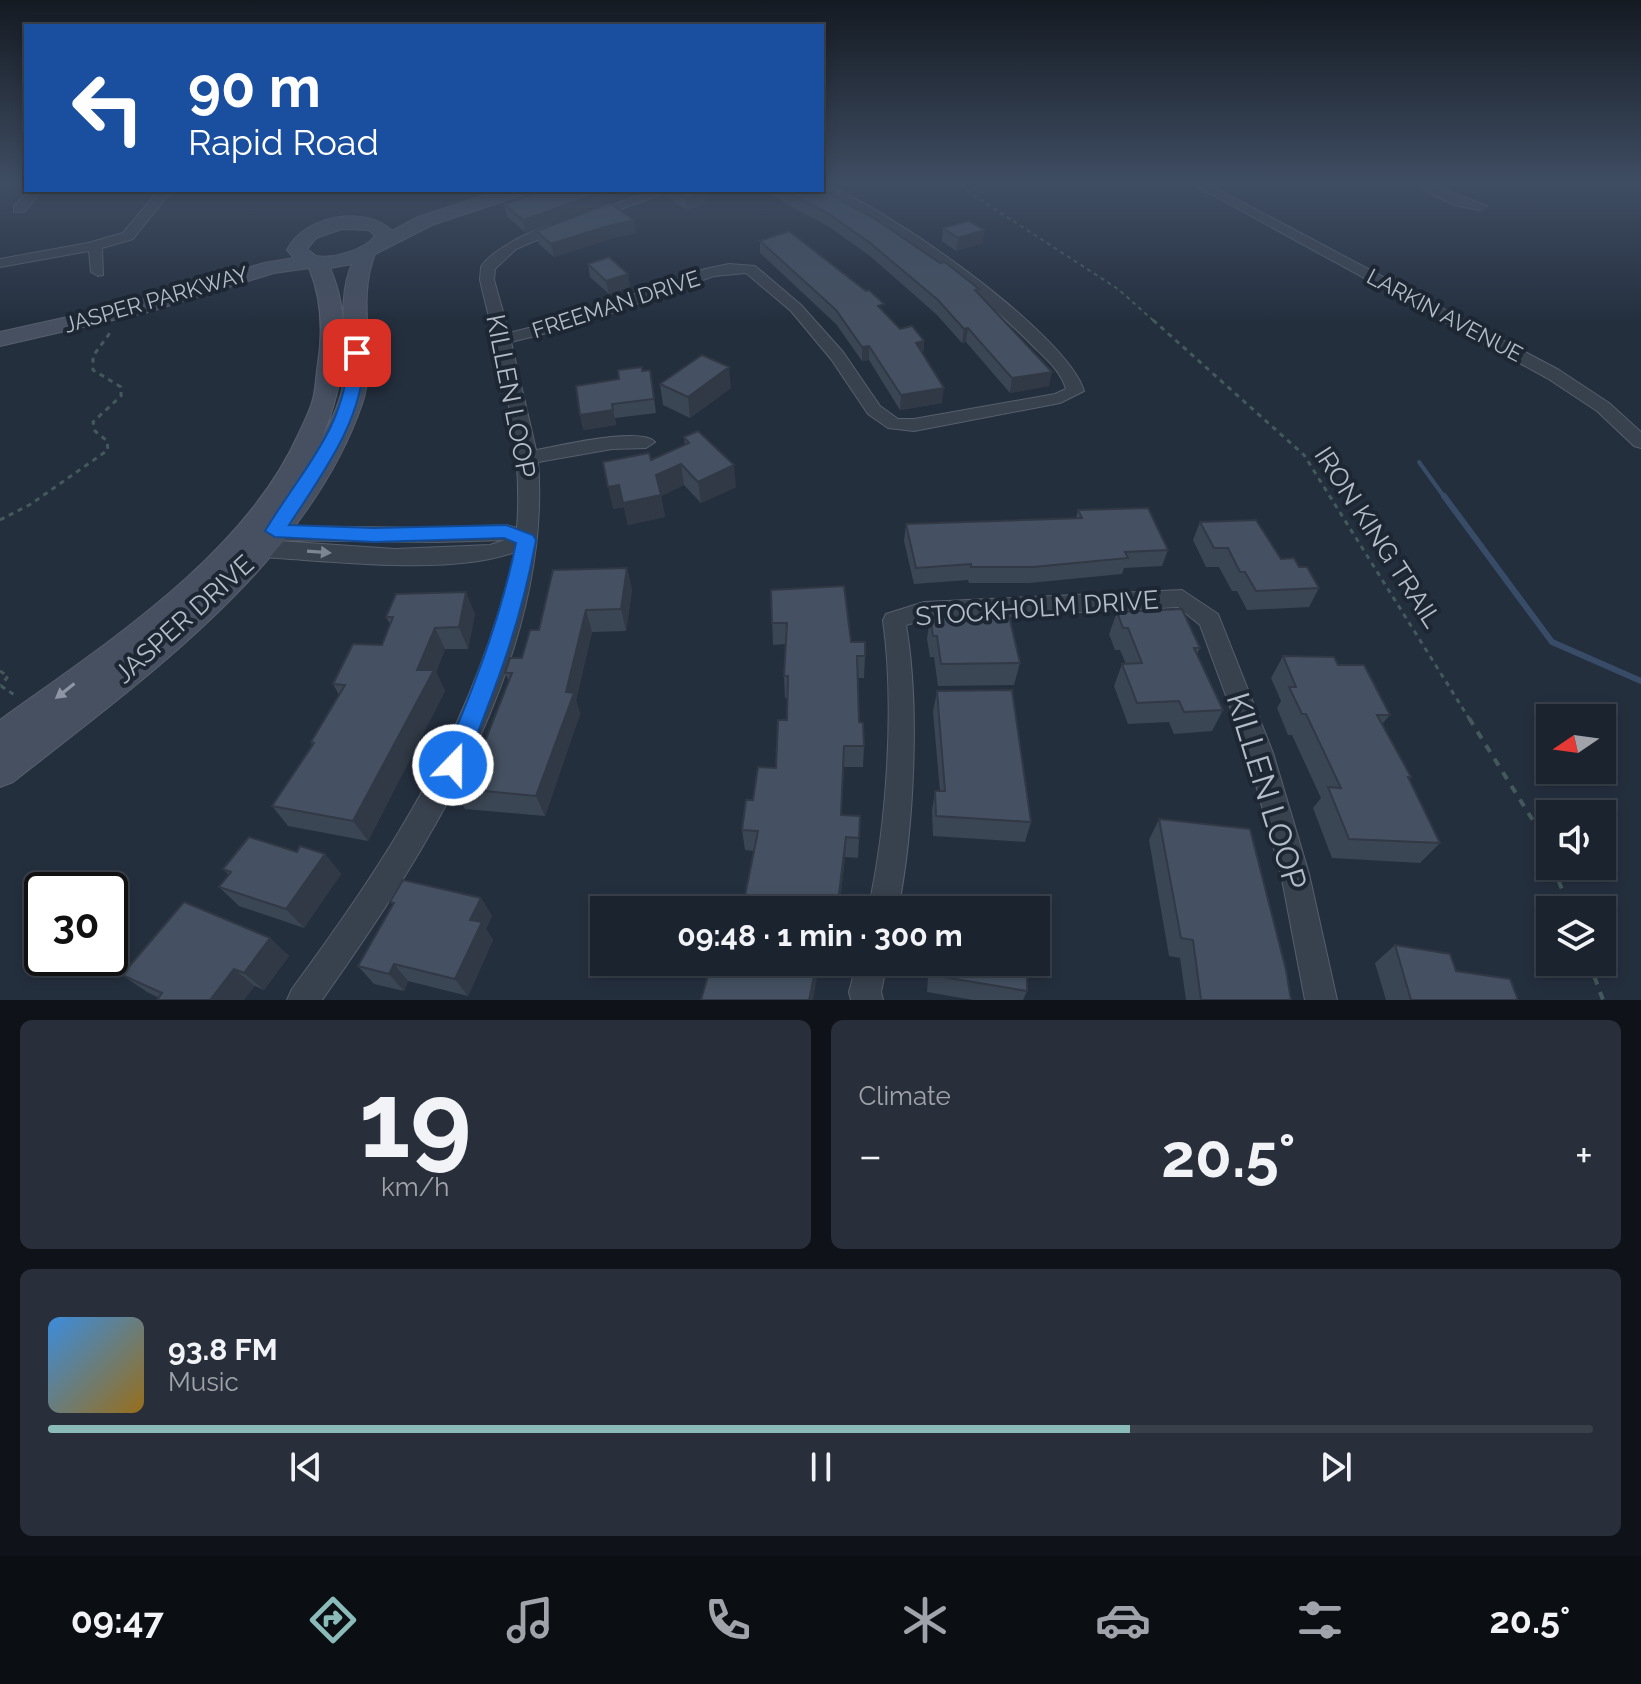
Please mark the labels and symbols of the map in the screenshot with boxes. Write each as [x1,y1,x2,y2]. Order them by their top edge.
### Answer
street label: JASPER PARKWAY [61,260,251,338]
street label: LARKIN AVENUE [1363,263,1527,367]
street label: FREEMAN DRIVE [529,265,703,343]
street label: KILLEN LOOP [480,312,542,480]
pin [323,319,391,387]
street label: IRON KING TRAIL [1308,441,1448,633]
one-way arrow [307,546,332,559]
street label: JASPER DRIVE [108,549,260,689]
street label: STOCKHOLM DRIVE [914,585,1160,631]
one-way arrow [54,682,75,699]
street label: KILLEN LOOP [1220,688,1315,894]
north arrow [1536,704,1616,784]
position arrow [411,723,495,807]
speed limit sign: 30 [24,872,128,976]

